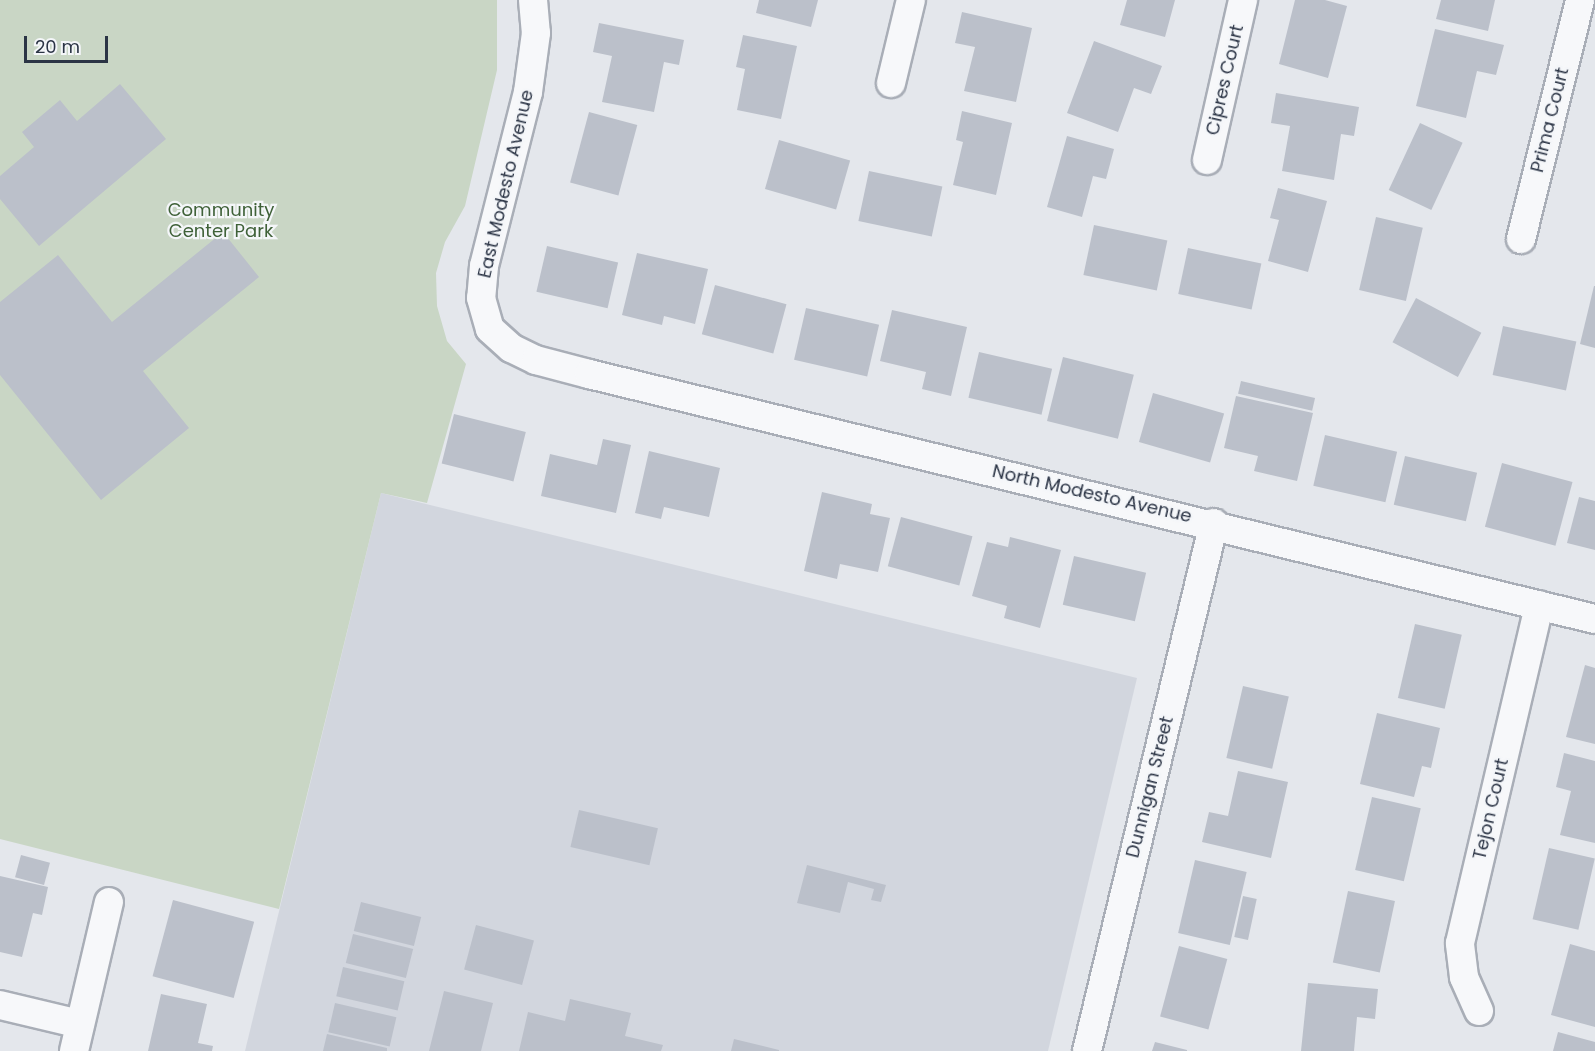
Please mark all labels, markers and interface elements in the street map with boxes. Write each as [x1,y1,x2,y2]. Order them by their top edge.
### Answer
street label: Cipres Court [1202,23,1248,137]
scale bar [27,24,111,62]
text: 20 m [35,34,80,59]
street label: Prima Court [1527,65,1573,175]
street label: East Modesto Avenue [474,88,538,280]
park label: Community Center Park [168,200,274,242]
street label: North Modesto Avenue [990,461,1194,527]
street label: Dunnigan Street [1122,714,1178,860]
street label: Tejon Court [1469,756,1513,862]

